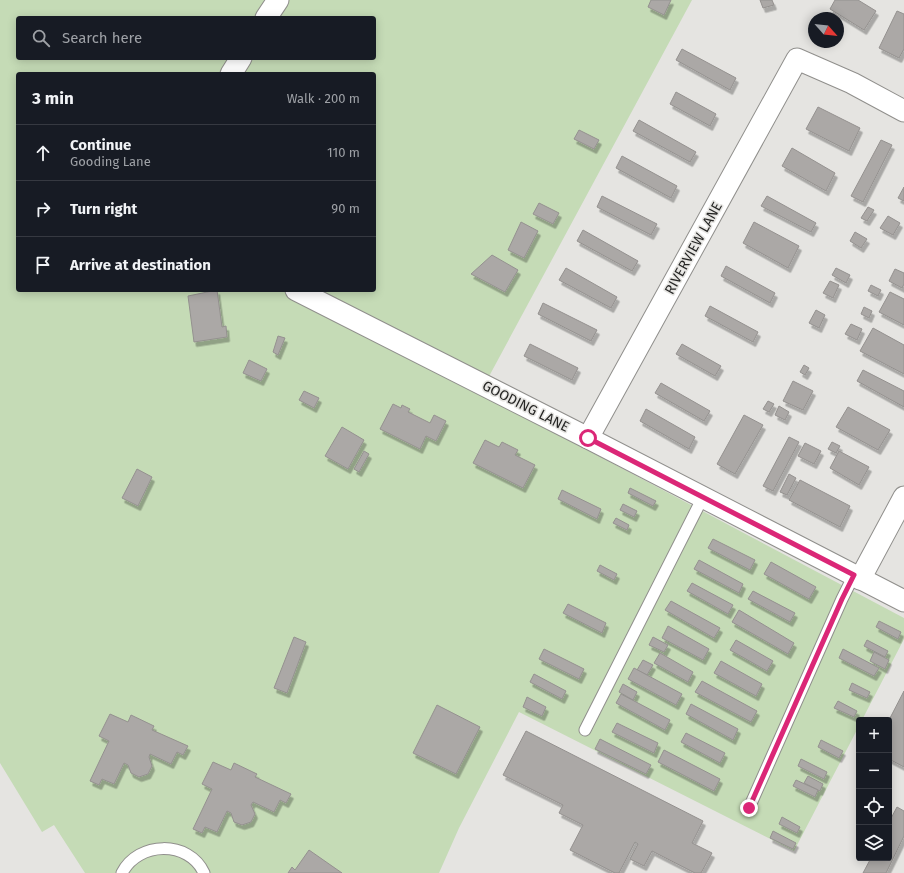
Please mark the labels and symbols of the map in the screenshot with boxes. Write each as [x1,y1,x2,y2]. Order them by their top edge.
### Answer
north arrow [808,12,844,48]
street label: RIVERVIEW LANE [661,199,726,297]
street label: GOODING LANE [479,377,572,436]
route start [579,429,597,447]
route end [740,799,758,817]

